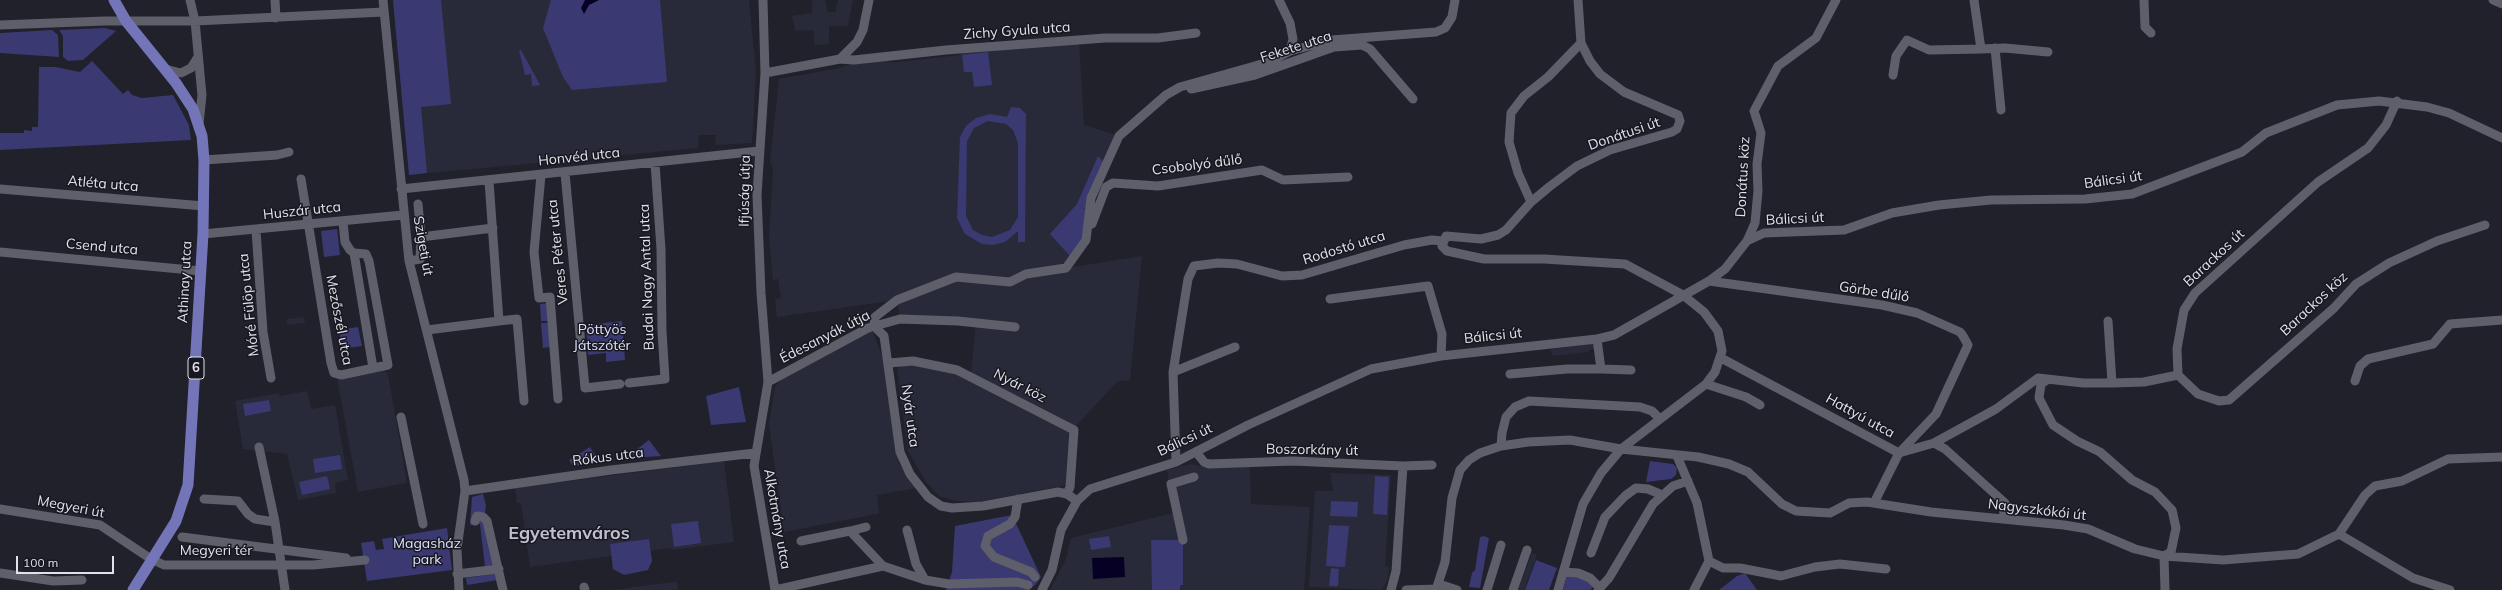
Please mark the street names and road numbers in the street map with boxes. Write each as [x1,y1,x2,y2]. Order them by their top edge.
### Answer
street label: Zichy Gyula utca [963,19,1071,43]
street label: Fekete utca [1258,28,1334,66]
street label: Donátusi út [1586,114,1662,154]
street label: Donátus köz [1732,136,1754,218]
street label: Honvéd utca [537,144,621,170]
street label: Csobolyó dűlő [1151,151,1243,179]
street label: Ifjúság útja [736,155,754,227]
street label: Bálicsi út [2083,168,2143,192]
street label: Atléta utca [67,173,139,195]
street label: Huszár utca [262,199,342,223]
street label: Veres Péter utca [544,199,572,305]
street label: Budai Nagy Antal utca [636,203,658,351]
street label: Bálicsi út [1765,209,1825,229]
street label: Szigeti út [409,215,437,277]
street label: Barackos út [2180,226,2248,290]
street label: Rodostó utca [1301,227,1387,269]
street label: Csend utca [65,235,139,259]
street label: Athinay utca [174,240,196,324]
street label: Móré Fülöp utca [235,253,263,357]
street label: Barackos köz [2277,269,2351,339]
street label: Mezőszél utca [322,273,356,367]
street label: Görbe dűlő [1838,278,1910,306]
street label: Édesanyák útja [777,307,873,367]
street label: Bálicsi út [1463,325,1523,347]
road number: 6 [188,357,204,379]
street label: Nyár köz [991,366,1049,406]
street label: Nyár utca [897,384,923,448]
street label: Hattyú utca [1823,390,1897,442]
street label: Bálicsi út [1155,420,1215,460]
street label: Boszorkány út [1266,441,1358,459]
street label: Rókus utca [571,444,645,470]
street label: Alkotmány utca [760,468,794,570]
street label: Megyeri út [36,492,106,522]
street label: Nagyszkókói út [1987,496,2087,524]
street label: Megyeri tér [180,543,252,559]

